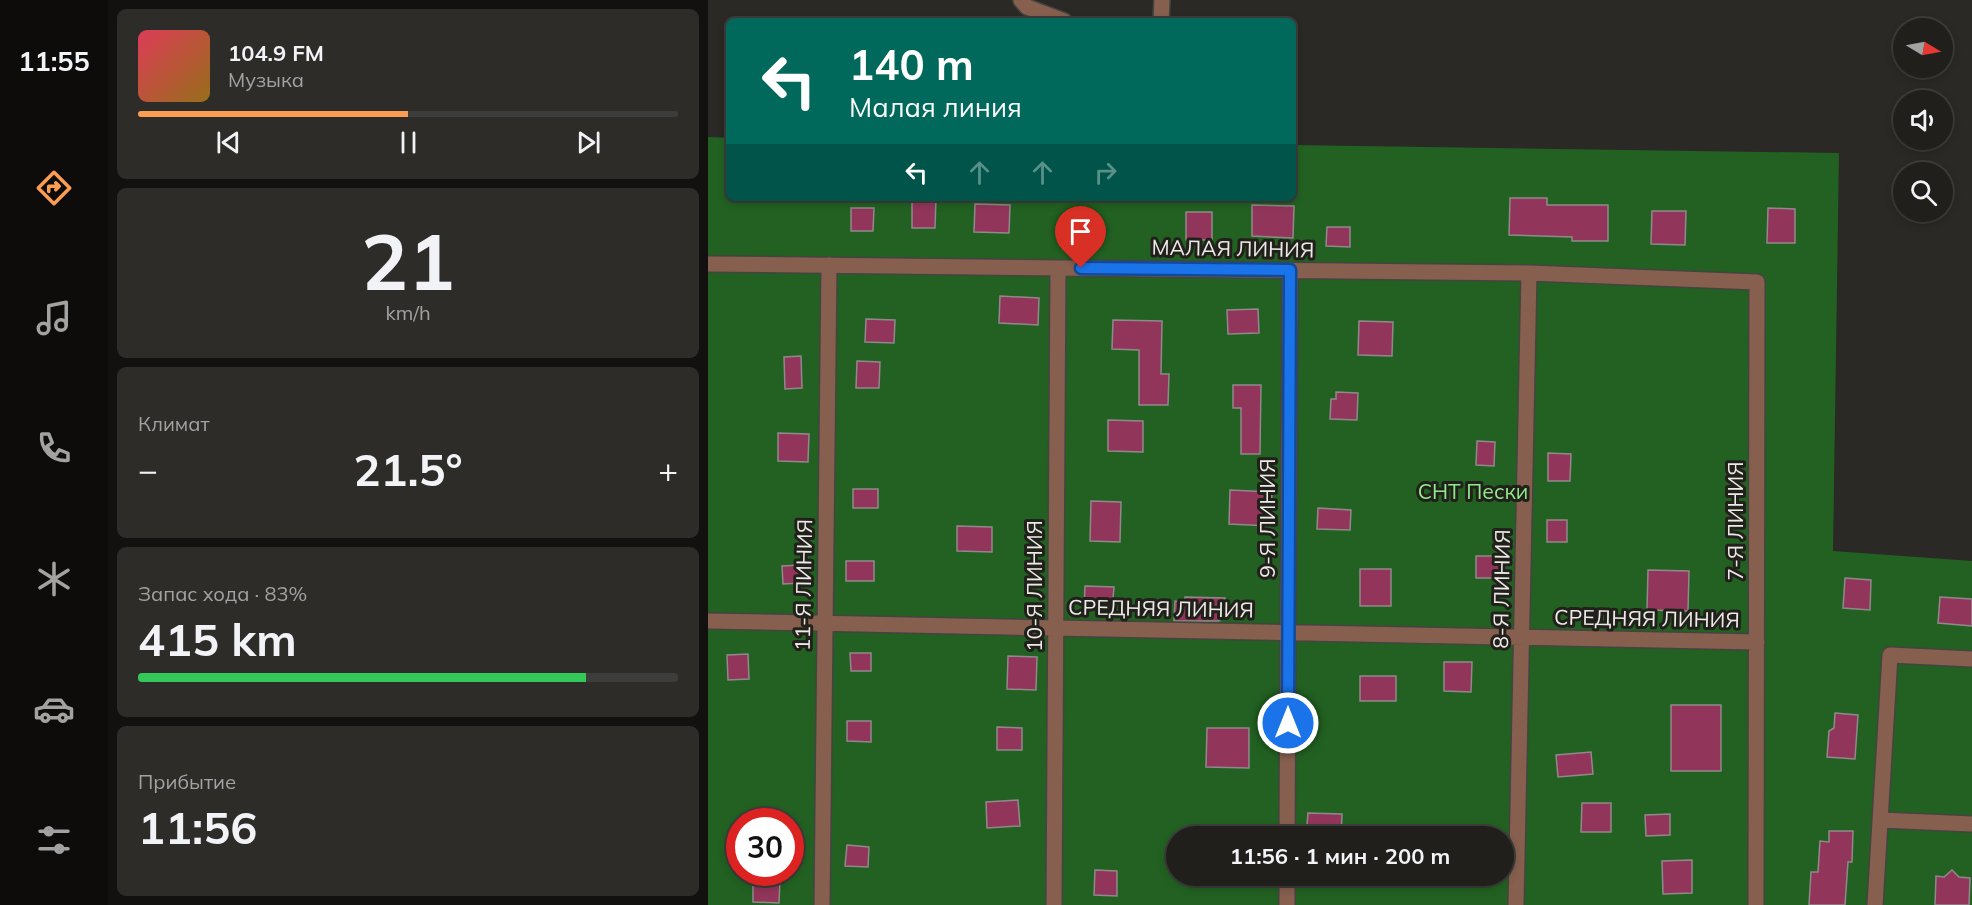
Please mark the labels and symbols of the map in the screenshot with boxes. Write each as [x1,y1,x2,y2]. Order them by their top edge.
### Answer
north arrow [1893,18,1953,78]
pin [1055,206,1106,268]
street label: МАЛАЯ ЛИНИЯ [1151,234,1315,262]
street label: 9-Я ЛИНИЯ [1254,458,1280,578]
street label: 7-Я ЛИНИЯ [1722,461,1748,581]
park label: СНТ Пески [1418,478,1528,504]
street label: 11-Я ЛИНИЯ [789,519,817,651]
street label: 10-Я ЛИНИЯ [1021,520,1047,652]
street label: 8-Я ЛИНИЯ [1487,529,1515,649]
street label: СРЕДНЯЯ ЛИНИЯ [1068,593,1254,623]
street label: СРЕДНЯЯ ЛИНИЯ [1554,603,1740,633]
position arrow [1256,691,1320,755]
speed limit sign: 30 [726,808,804,886]

